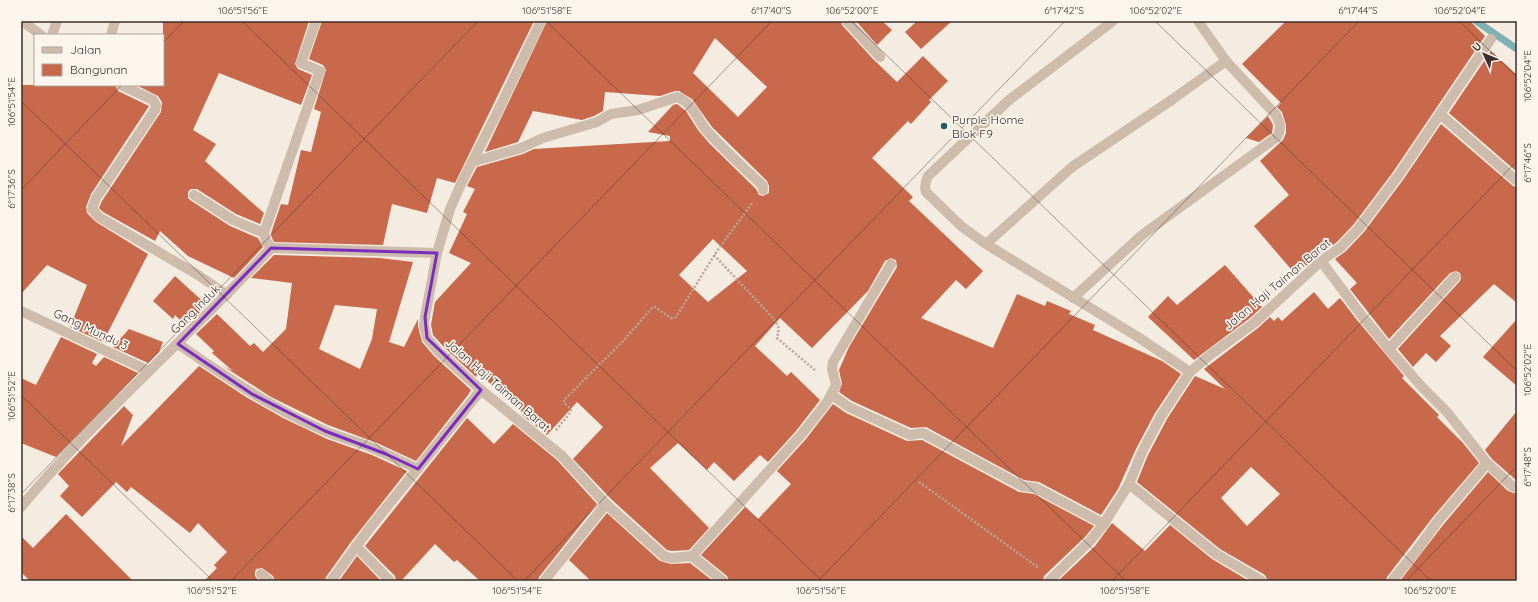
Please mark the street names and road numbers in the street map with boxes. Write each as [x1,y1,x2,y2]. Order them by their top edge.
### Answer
street label: Jalan Haji Taiman Barat [1221,235,1333,333]
street label: Gang Induk [167,281,223,337]
street label: Gang Mundu 3 [51,305,131,353]
street label: Jalan Haji Taiman Barat [442,335,554,435]

